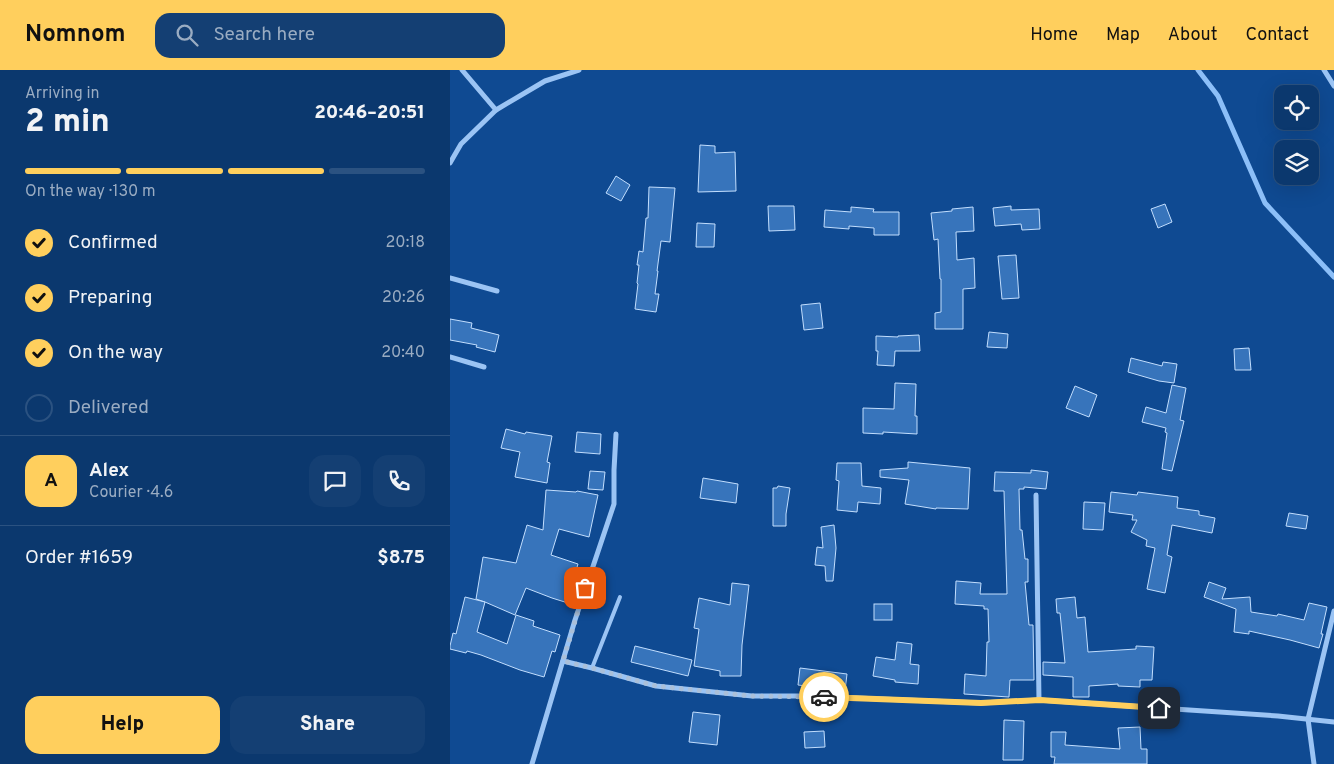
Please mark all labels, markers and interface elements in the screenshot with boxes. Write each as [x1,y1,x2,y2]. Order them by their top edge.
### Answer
search box [155,13,505,58]
text: Nomnom [25,20,125,50]
icon: search [173,21,201,49]
text: Search here [213,23,315,47]
text: Home [1030,24,1078,47]
text: Map [1106,24,1140,47]
text: About [1168,24,1217,47]
text: Contact [1245,24,1309,47]
text: Arriving in [25,84,100,104]
map controls [1274,85,1319,185]
button: locate [1274,85,1319,130]
text: 20:46–20:51 [314,101,425,125]
text: 2 min [25,103,110,143]
button: layers [1274,140,1319,185]
text: On the way · 130 m [25,182,156,202]
icon: check [25,229,53,257]
text: Confirmed [68,231,158,255]
text: 20:18 [386,233,425,253]
icon: check [25,284,53,312]
text: Preparing [68,286,152,310]
text: 20:26 [382,288,425,308]
icon: check [25,339,53,367]
text: On the way [68,341,163,365]
text: 20:40 [381,343,425,363]
text: Delivered [68,396,149,420]
button: chat [309,455,361,507]
button: phone [373,455,425,507]
text: Alex [89,459,129,483]
text: A [44,469,58,493]
text: Courier · 4.6 [89,483,173,503]
text: Order #1659 [25,546,133,570]
text: $8.75 [377,546,425,570]
pin [564,567,606,609]
icon: bag [571,574,599,602]
courier [799,672,849,722]
icon: car [810,683,838,711]
pin [1138,687,1180,729]
icon: home [1145,694,1173,722]
button: Help [25,696,220,754]
button: Share [230,696,425,754]

